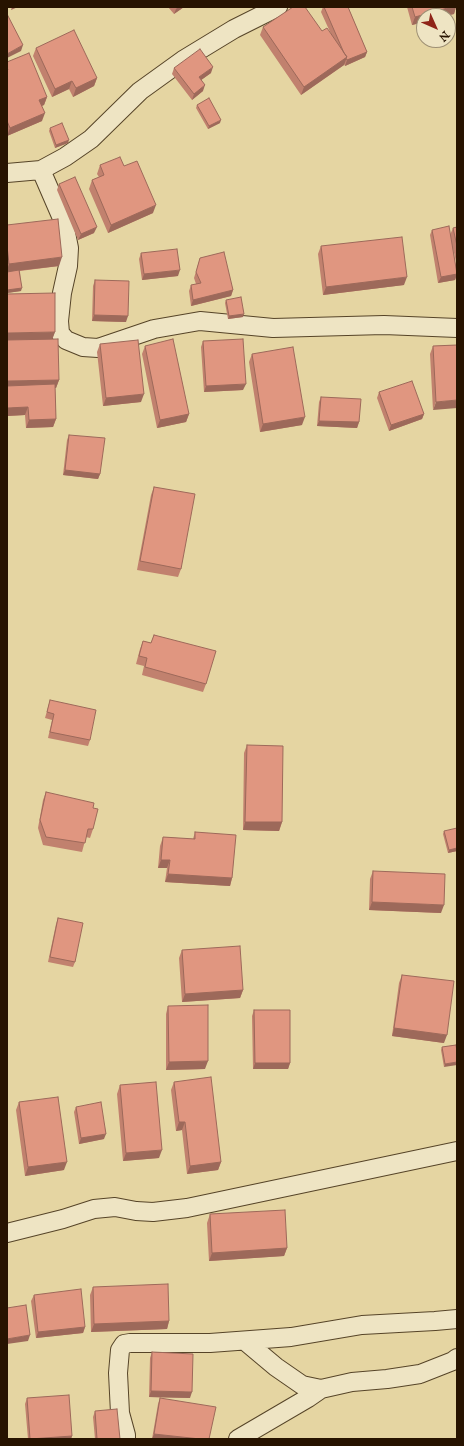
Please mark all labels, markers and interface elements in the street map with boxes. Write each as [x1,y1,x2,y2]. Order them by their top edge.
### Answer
north arrow [416,8,456,48]
text: N [435,27,452,44]

